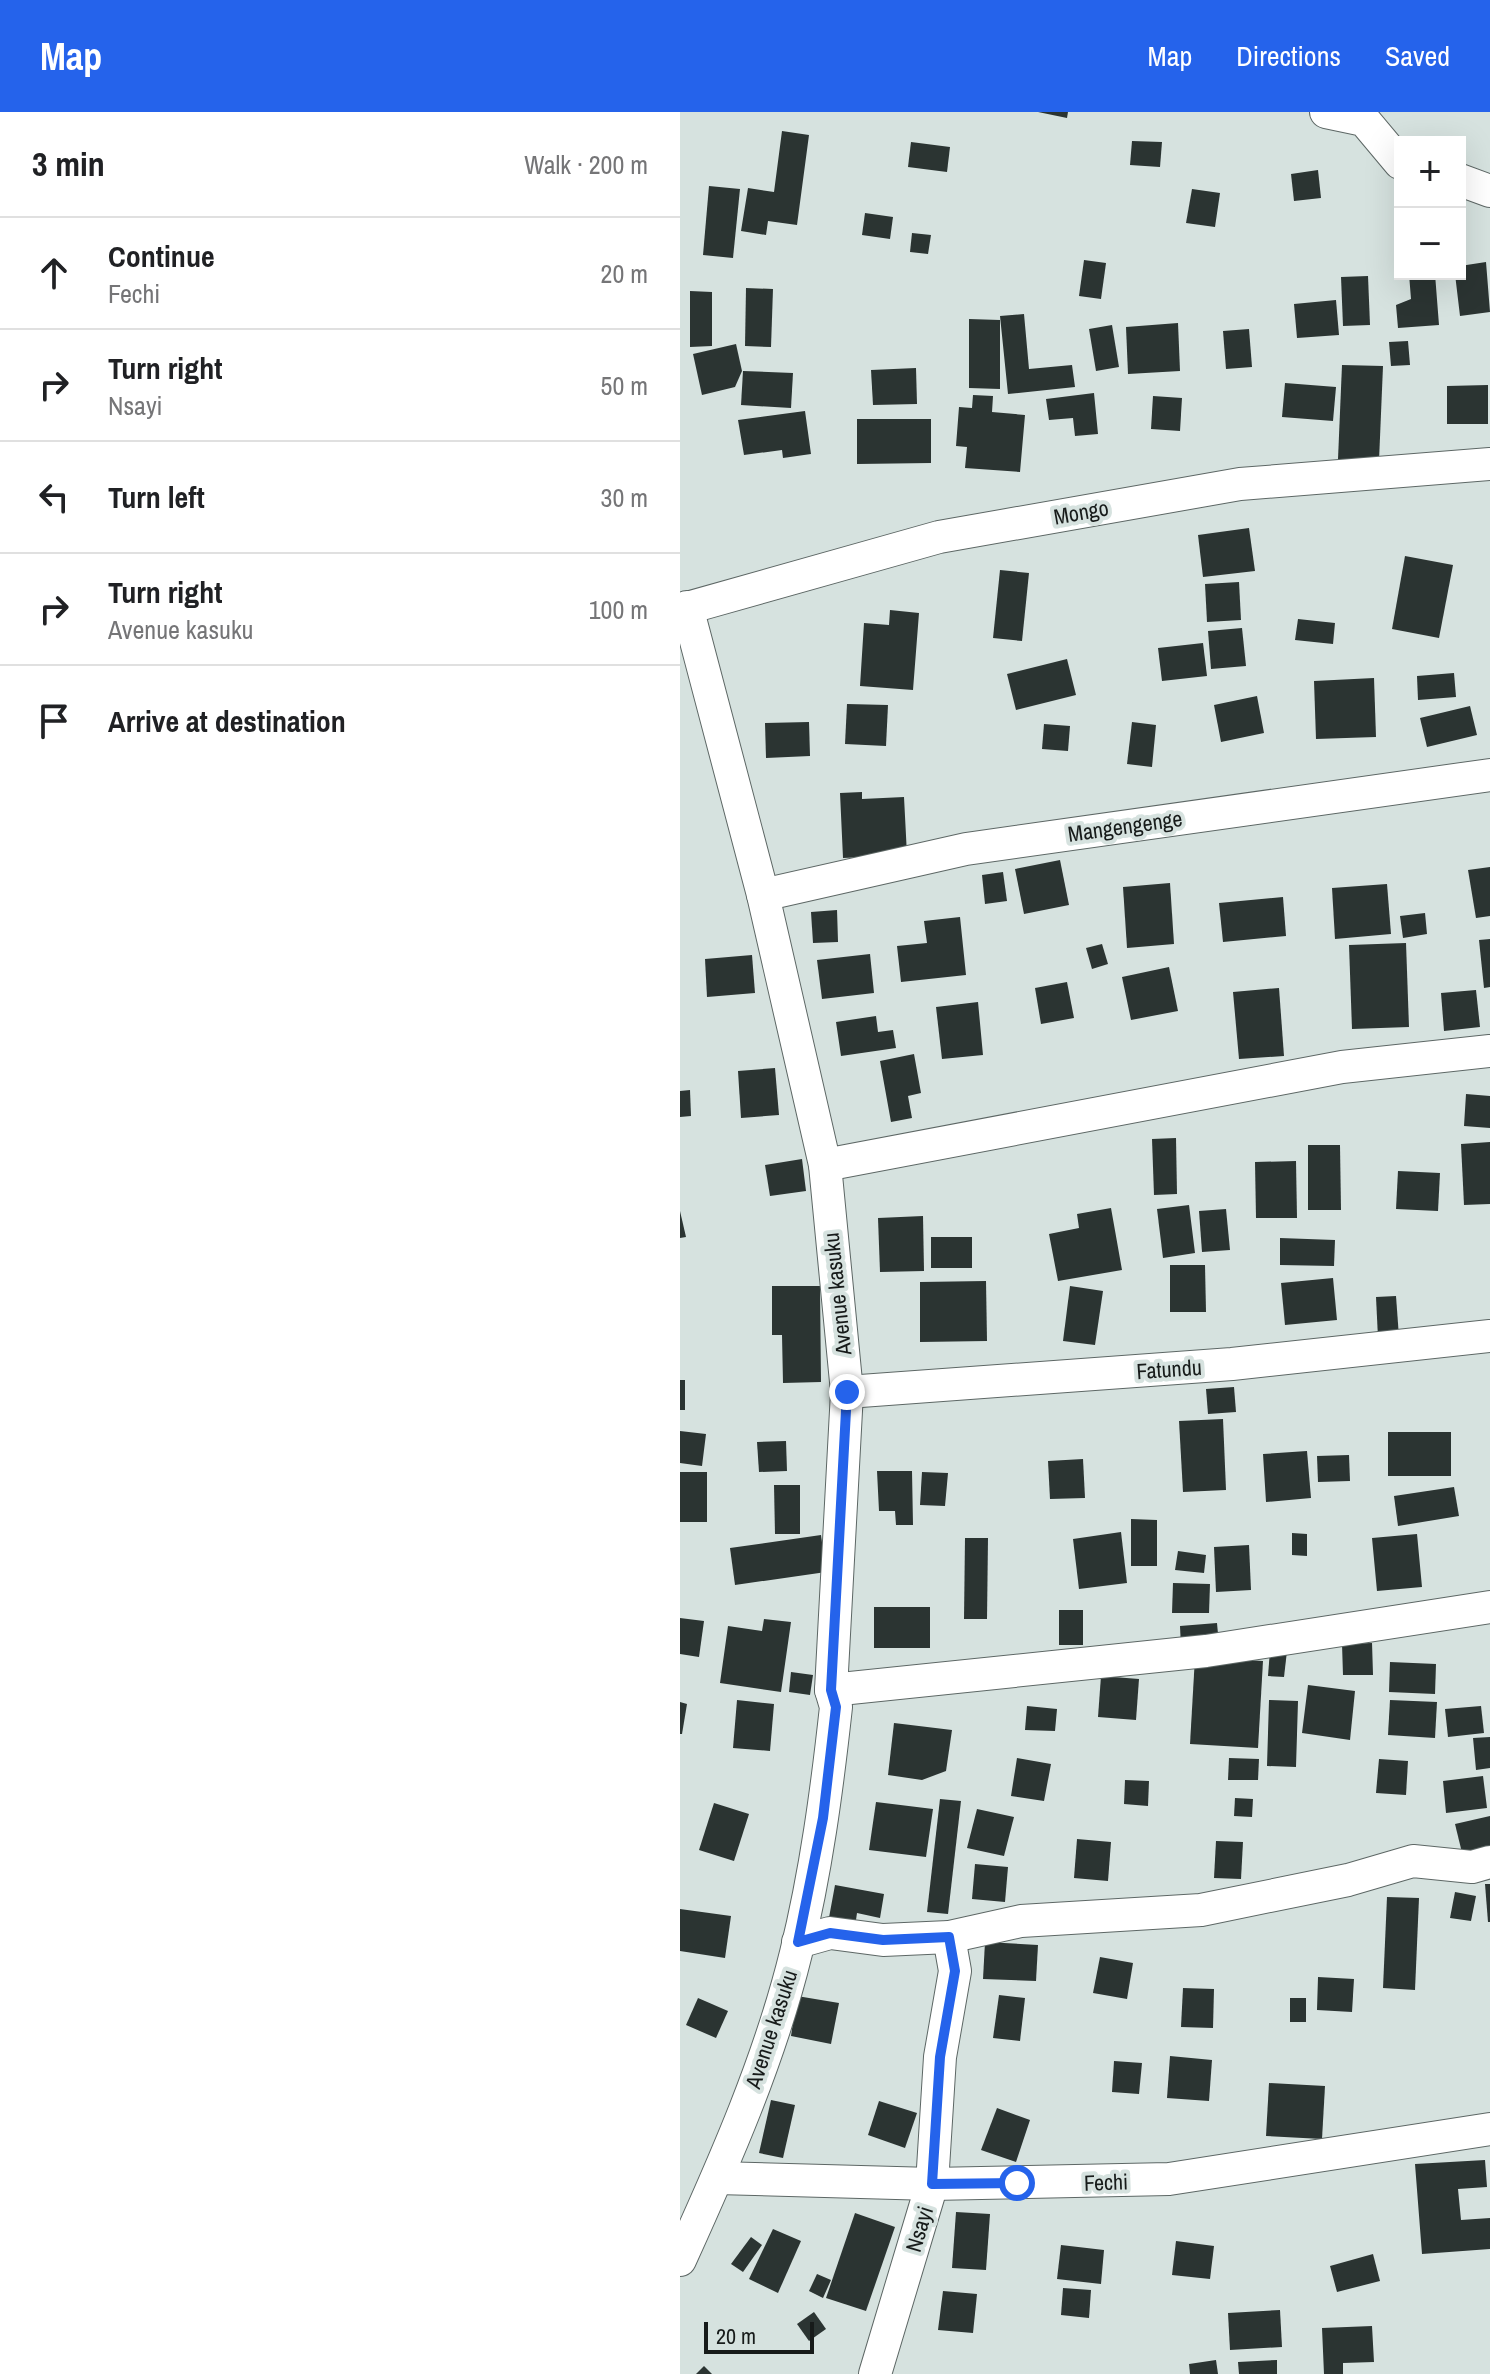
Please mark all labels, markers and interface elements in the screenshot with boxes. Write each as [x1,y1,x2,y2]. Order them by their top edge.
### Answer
text: Map [40,31,102,82]
text: Map [1148,37,1192,75]
text: Directions [1236,37,1341,75]
text: Saved [1385,37,1450,75]
map controls [1394,136,1466,280]
button: + [1394,136,1466,208]
text: 3 min [32,141,105,187]
text: Walk · 200 m [524,147,648,182]
button: − [1394,208,1466,280]
text: Continue [108,236,215,276]
icon: ahead [32,251,76,295]
text: 20 m [601,256,648,291]
text: Fechi [108,276,160,311]
text: Turn right [108,348,222,388]
icon: right [32,363,76,407]
text: 50 m [601,368,648,403]
text: Nsayi [108,388,163,423]
icon: left [32,475,76,519]
text: Turn left [108,477,205,517]
text: 30 m [601,480,648,515]
street label: Mongo [1051,492,1111,532]
text: Turn right [108,572,222,612]
icon: right [32,587,76,631]
text: 100 m [589,592,648,627]
text: Avenue kasuku [108,612,253,647]
icon: arrive [32,699,76,743]
text: Arrive at destination [108,701,346,741]
street label: Mangengenge [1066,803,1184,849]
street label: Avenue kasuku [816,1231,858,1358]
street label: Fatundu [1135,1352,1203,1386]
route end [829,1374,865,1410]
street label: Avenue kasuku [737,1966,804,2093]
route start [999,2165,1035,2201]
street label: Fechi [1083,2166,1129,2198]
street label: Nsayi [898,2203,940,2255]
scale bar [704,2318,814,2354]
text: 20 m [716,2321,756,2351]

